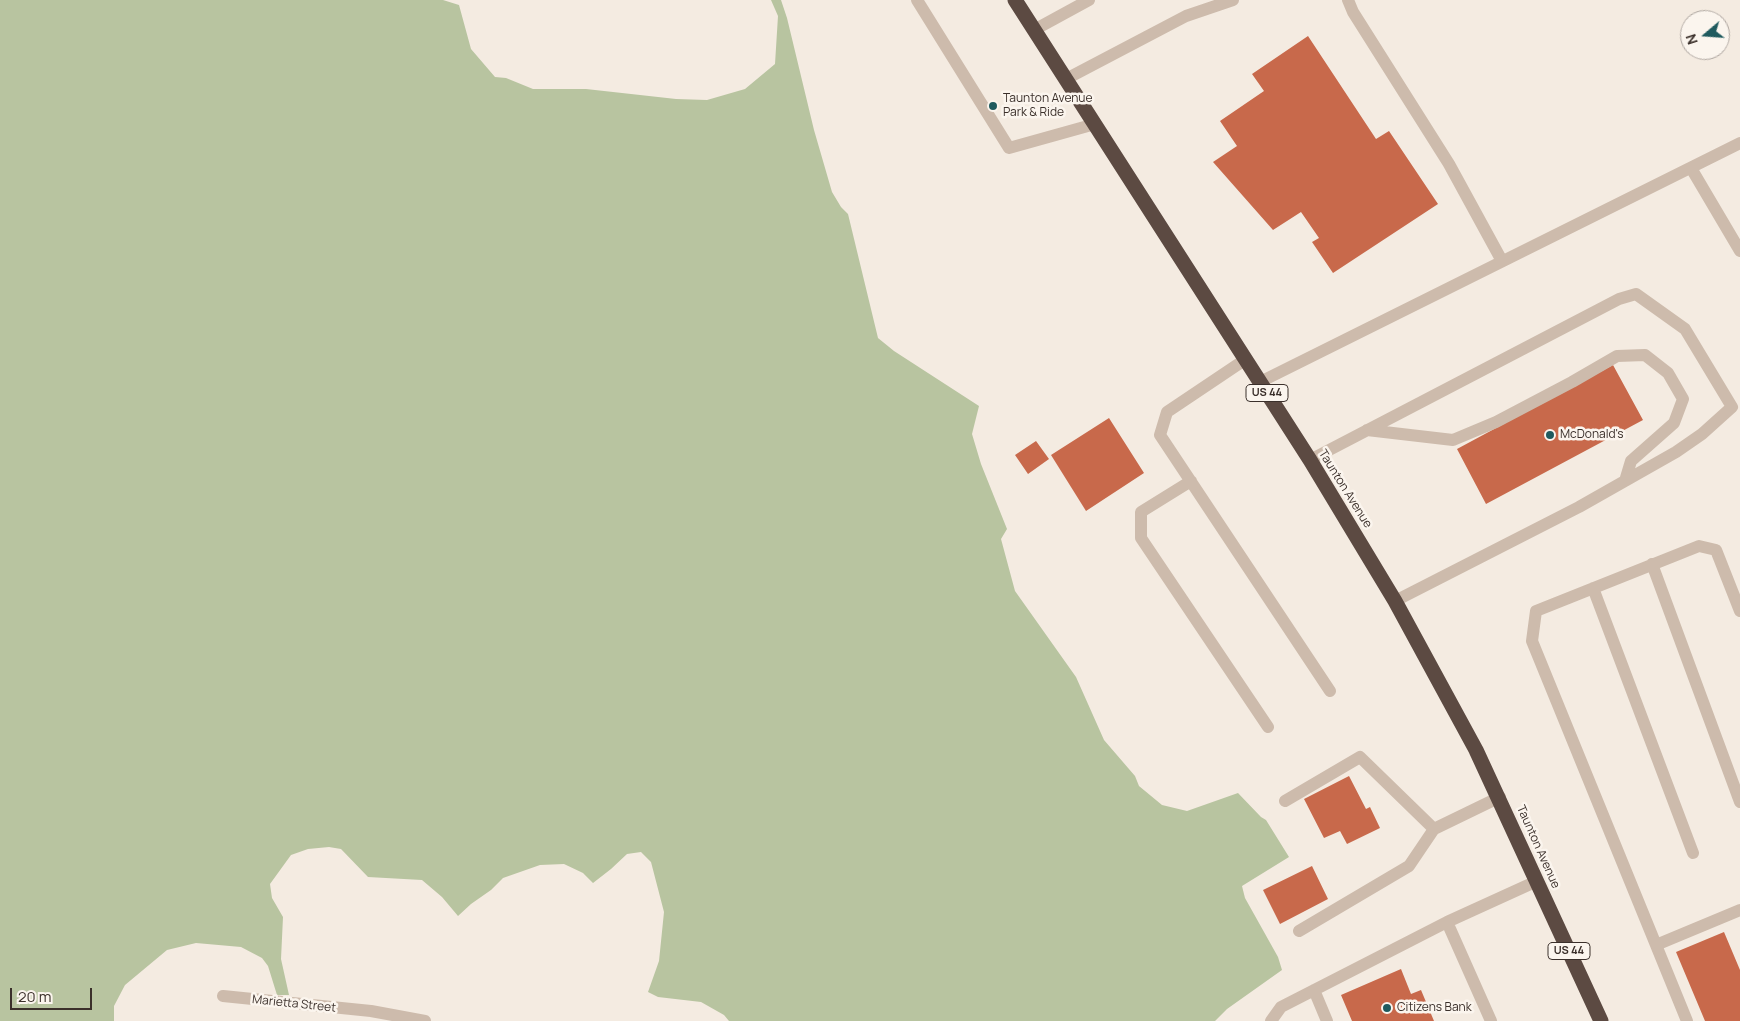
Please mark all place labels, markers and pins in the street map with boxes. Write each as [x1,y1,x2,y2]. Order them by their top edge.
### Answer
place label: Taunton Avenue Park & Ride [1003,92,1093,120]
marker: Taunton Avenue Park & Ride [987,100,999,112]
place label: McDonald's [1560,428,1623,442]
marker: McDonald's [1544,429,1556,441]
place label: Citizens Bank [1397,1001,1472,1015]
marker: Citizens Bank [1381,1002,1393,1014]

